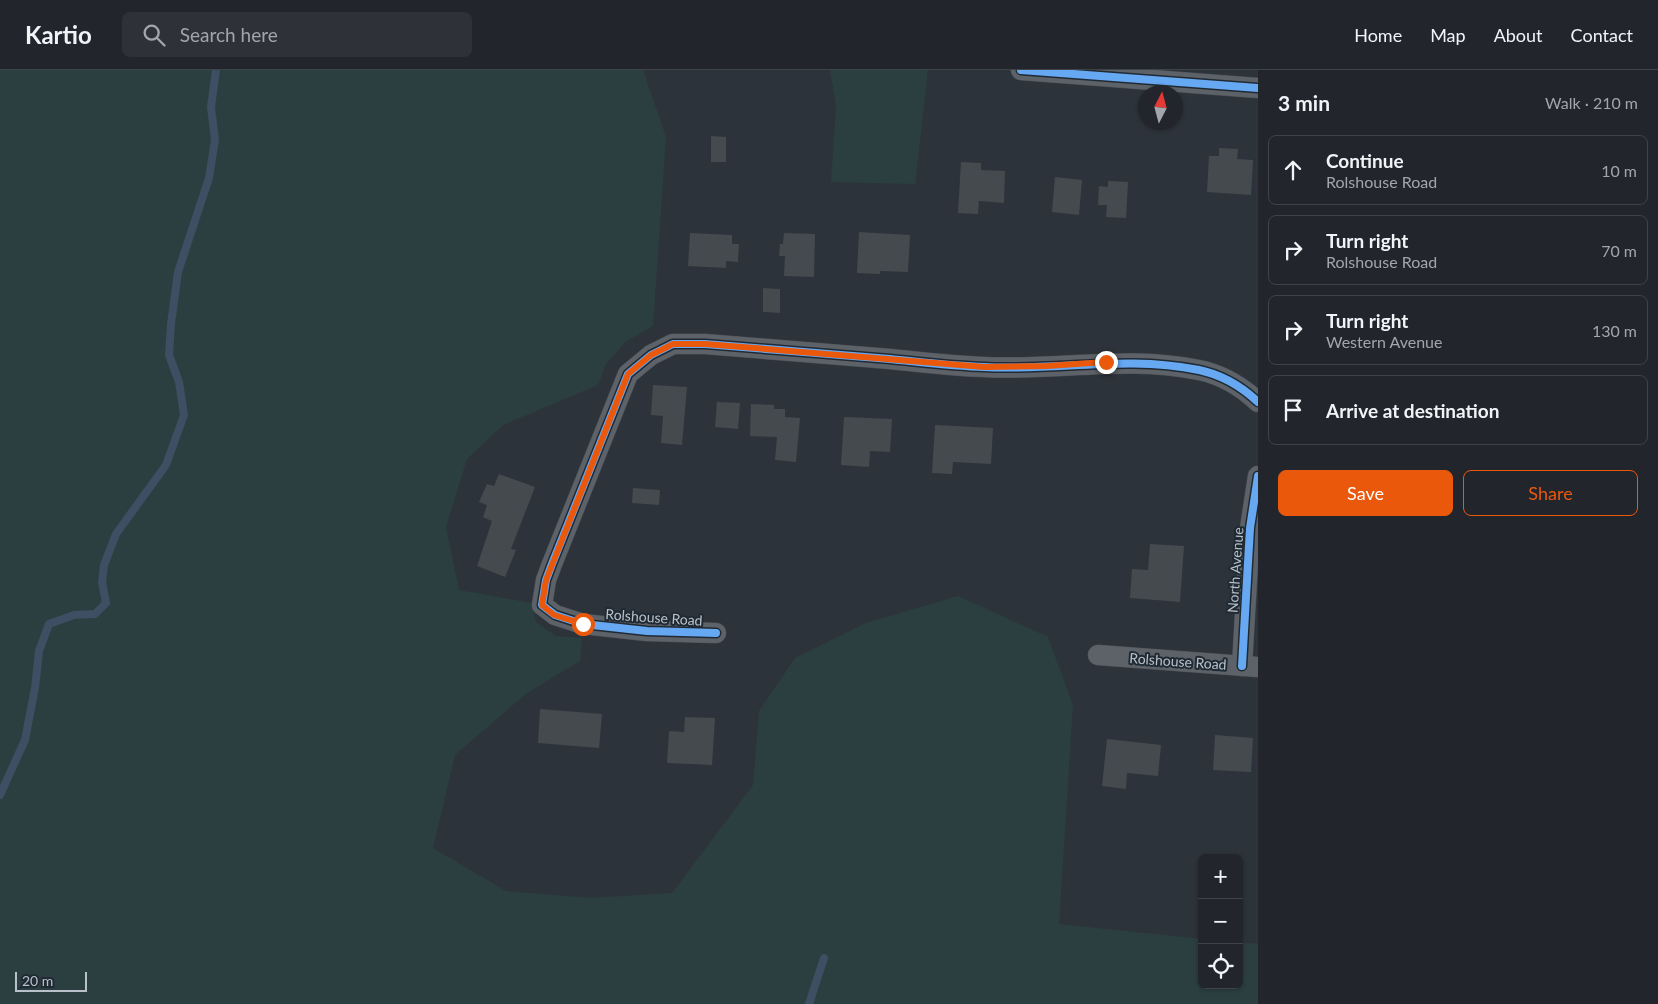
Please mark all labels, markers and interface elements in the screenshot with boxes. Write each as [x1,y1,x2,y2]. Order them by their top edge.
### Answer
search box [122,12,472,57]
text: Kartio [25,20,92,49]
icon: search [140,21,168,49]
text: Search here [180,23,278,46]
text: Home [1354,24,1402,46]
text: Map [1430,24,1466,46]
text: About [1494,24,1543,46]
text: Contact [1571,24,1633,46]
north arrow [1138,85,1183,130]
text: 3 min [1278,90,1330,115]
text: Walk · 210 m [1545,93,1638,112]
text: Continue [1326,149,1404,172]
icon: ahead [1279,156,1307,184]
text: 10 m [1601,161,1637,180]
text: Rolshouse Road [1326,172,1437,191]
text: Turn right [1326,229,1408,252]
icon: right [1279,236,1307,264]
text: 70 m [1601,241,1637,260]
text: Rolshouse Road [1326,252,1437,271]
text: Turn right [1326,309,1408,332]
icon: right [1279,316,1307,344]
text: 130 m [1592,321,1637,340]
text: Western Avenue [1326,332,1442,351]
route end [1095,351,1118,374]
icon: arrive [1279,396,1307,424]
text: Arrive at destination [1326,399,1499,422]
button: Save [1278,470,1453,516]
button: Share [1463,470,1638,516]
street label: North Avenue [1224,527,1246,613]
street label: Rolshouse Road [605,605,703,629]
route start [572,613,595,636]
street label: Rolshouse Road [1129,649,1227,673]
map controls [1198,854,1243,989]
button: + [1198,854,1243,899]
button: − [1198,899,1243,944]
button: locate [1198,944,1243,989]
scale bar [15,969,88,992]
text: 20 m [22,972,53,989]

